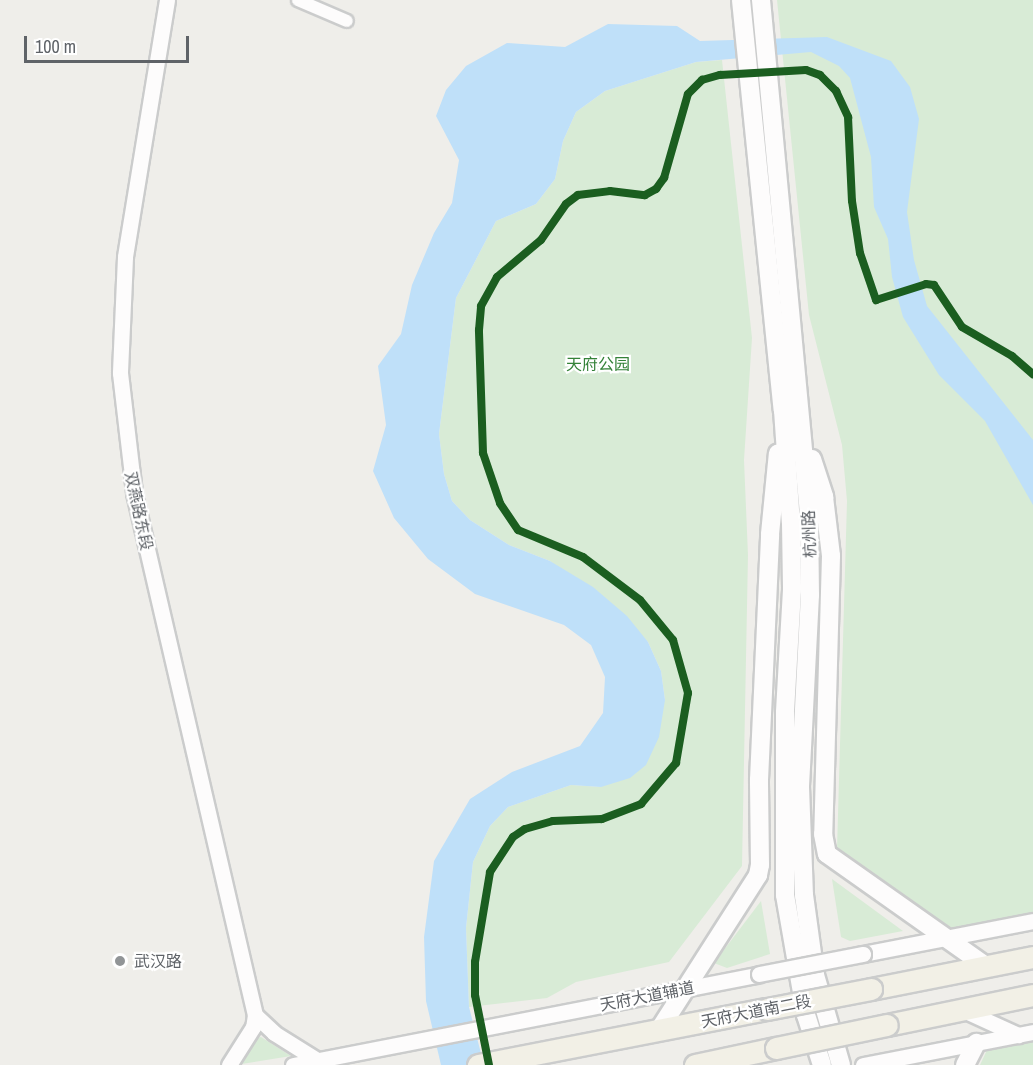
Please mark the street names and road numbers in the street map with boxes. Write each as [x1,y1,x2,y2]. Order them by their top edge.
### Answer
street label: 双燕路东段 [121,470,157,552]
street label: 杭州路 [799,510,819,558]
street label: 天府大道辅道 [598,977,696,1015]
street label: 天府大道南二段 [699,991,813,1031]

